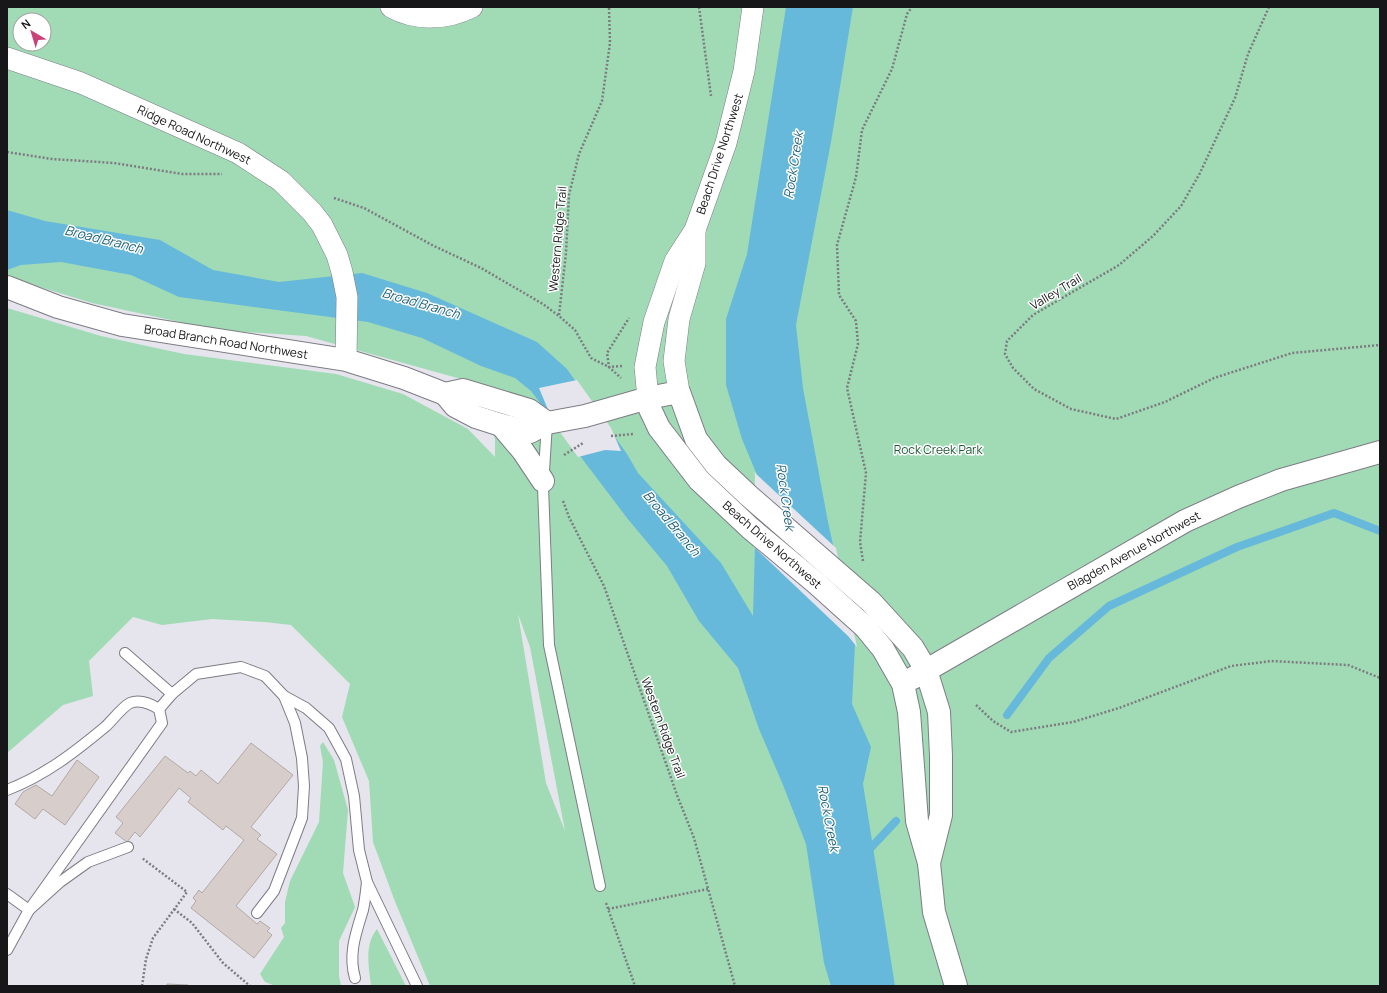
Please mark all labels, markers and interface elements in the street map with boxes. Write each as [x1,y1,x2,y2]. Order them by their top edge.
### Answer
north arrow [12,12,52,52]
text: N [18,15,33,32]
street label: Beach Drive Northwest [692,91,747,216]
street label: Ridge Road Northwest [135,101,254,168]
water label: Rock Creek [779,128,808,200]
street label: Western Ridge Trail [544,185,571,293]
water label: Broad Branch [63,221,146,258]
street label: Valley Trail [1027,269,1085,314]
water label: Broad Branch [380,283,463,323]
street label: Broad Branch Road Northwest [143,320,309,363]
park label: Rock Creek Park [894,441,983,458]
water label: Rock Creek [772,462,800,534]
water label: Broad Branch [639,487,705,560]
street label: Beach Drive Northwest [719,497,826,593]
street label: Blagden Avenue Northwest [1064,507,1203,594]
street label: Western Ridge Trail [637,675,690,781]
water label: Rock Creek [814,783,845,855]

